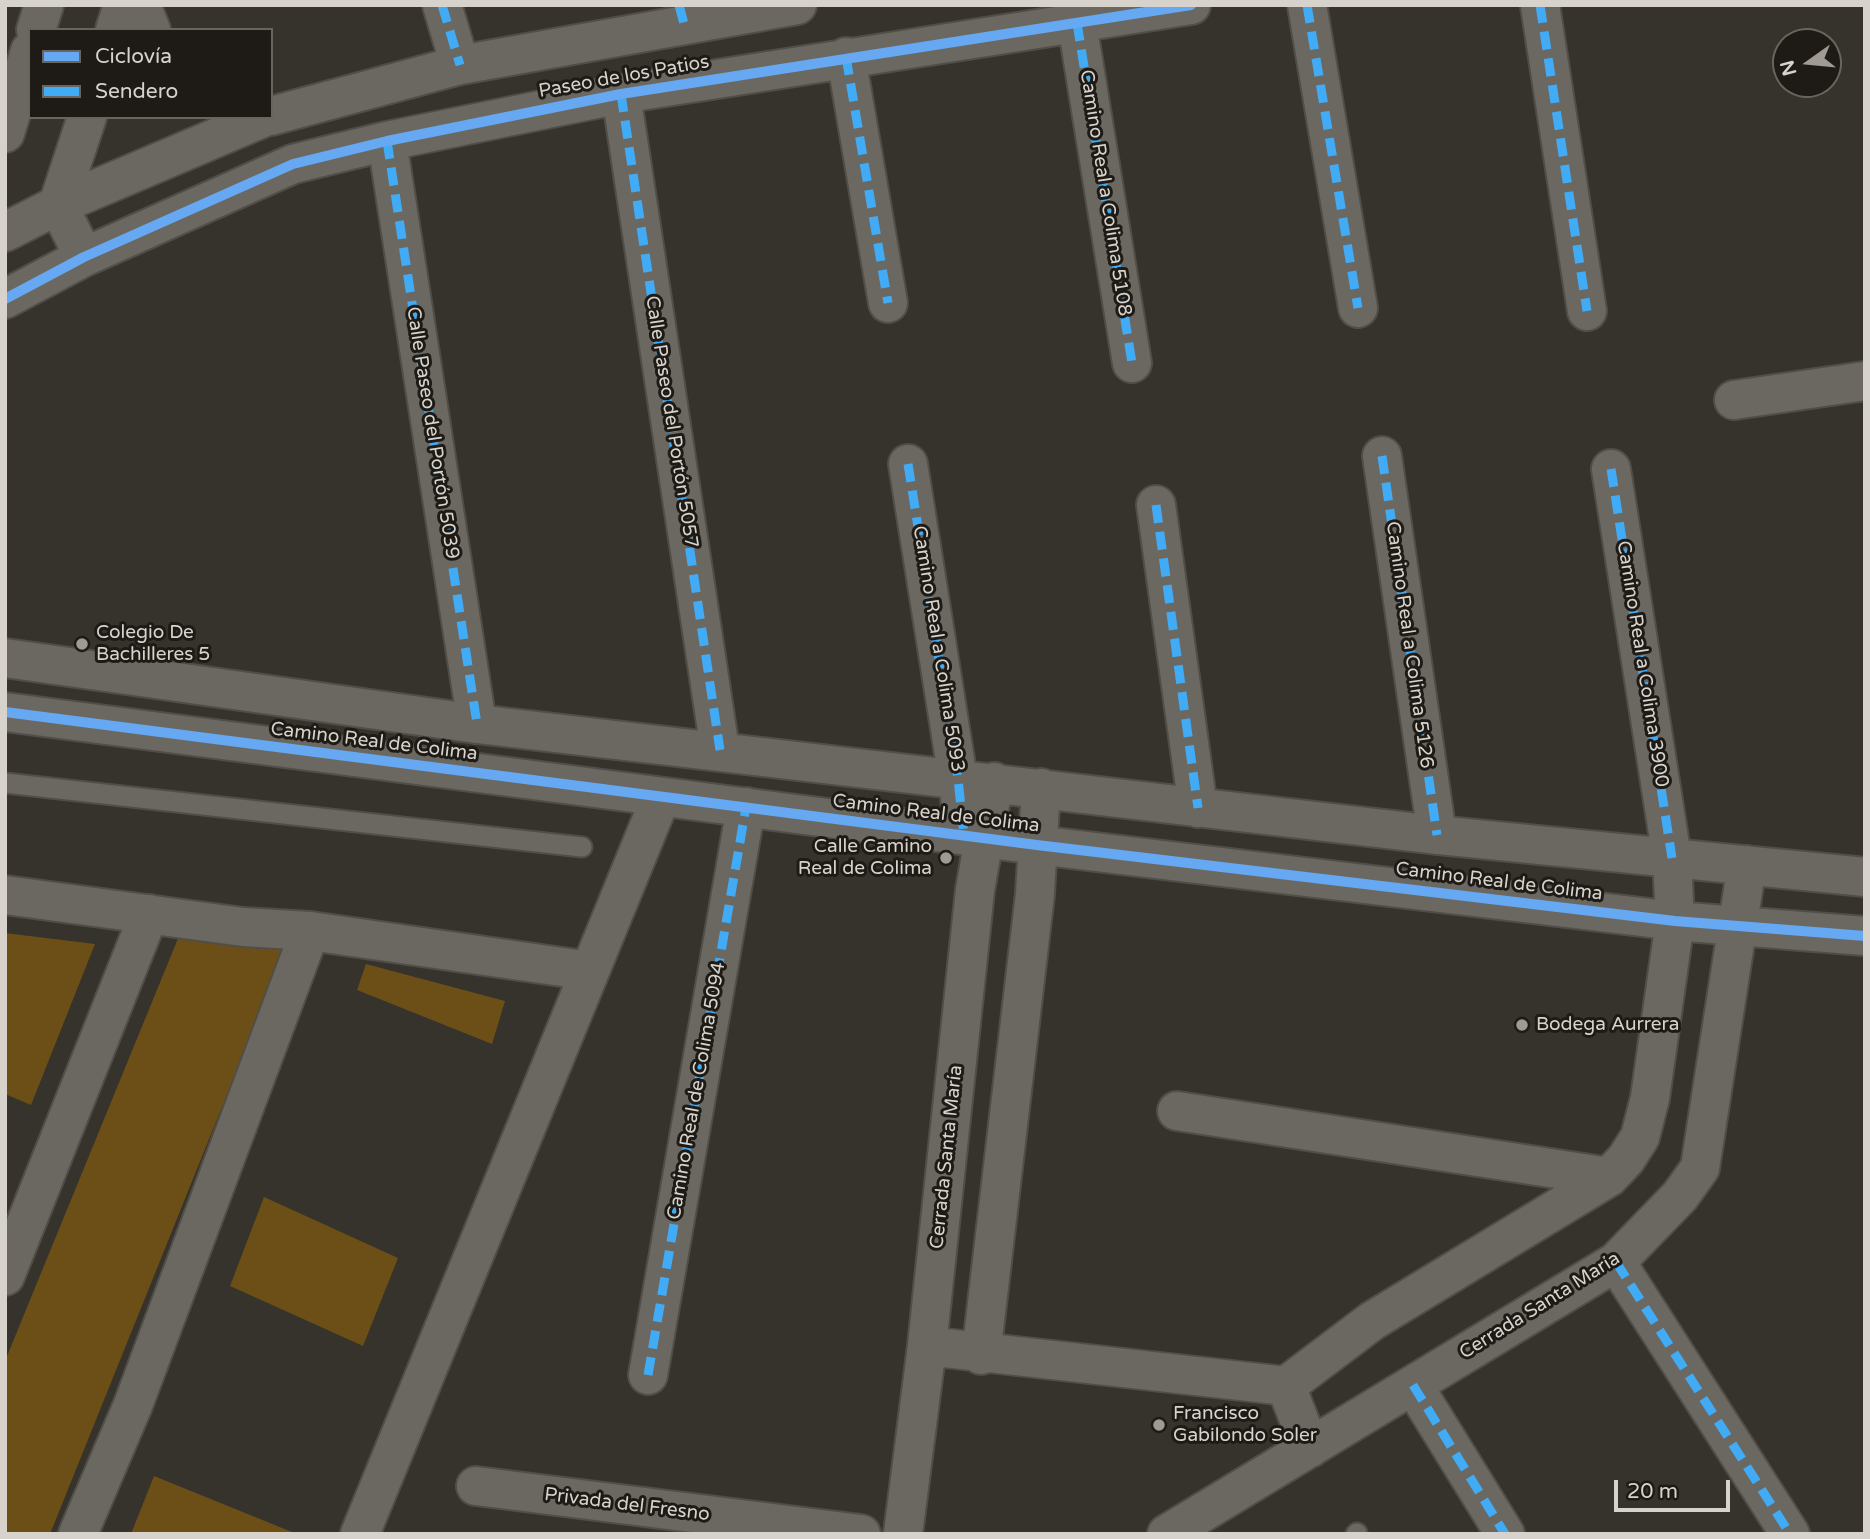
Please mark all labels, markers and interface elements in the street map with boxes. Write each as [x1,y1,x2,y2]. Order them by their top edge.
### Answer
legend [28,28,273,119]
north arrow [1772,28,1842,98]
text: Ciclovía [95,44,172,69]
street label: Paseo de los Patios [537,51,711,103]
text: N [1776,58,1801,78]
street label: Camino Real a Colima 5108 [1074,68,1136,318]
text: Sendero [95,79,178,104]
street label: Calle Paseo del Portón 5057 [640,294,702,550]
street label: Calle Paseo del Portón 5039 [401,305,463,561]
street label: Camino Real a Colima 5126 [1380,520,1438,770]
street label: Camino Real a Colima 5093 [907,524,969,774]
street label: Camino Real a Colima 3900 [1611,539,1673,789]
place label: Colegio De Bachilleres 5 [96,622,210,666]
marker: Colegio De Bachilleres 5 [74,636,90,652]
street label: Camino Real de Colima [269,718,479,766]
street label: Camino Real de Colima [831,790,1041,838]
place label: Calle Camino Real de Colima [798,836,932,880]
marker: Calle Camino Real de Colima [938,850,954,866]
street label: Camino Real de Colima [1394,858,1604,906]
street label: Camino Real de Colima 5094 [663,960,731,1222]
place label: Bodega Aurrera [1536,1014,1679,1036]
marker: Bodega Aurrera [1514,1017,1530,1033]
street label: Cerrada Santa María [926,1064,968,1250]
street label: Cerrada Santa María [1456,1247,1624,1365]
place label: Francisco Gabilondo Soler [1173,1403,1317,1447]
marker: Francisco Gabilondo Soler [1151,1417,1167,1433]
scale bar [1618,1466,1734,1510]
text: 20 m [1627,1479,1678,1504]
street label: Privada del Fresno [543,1484,711,1526]

